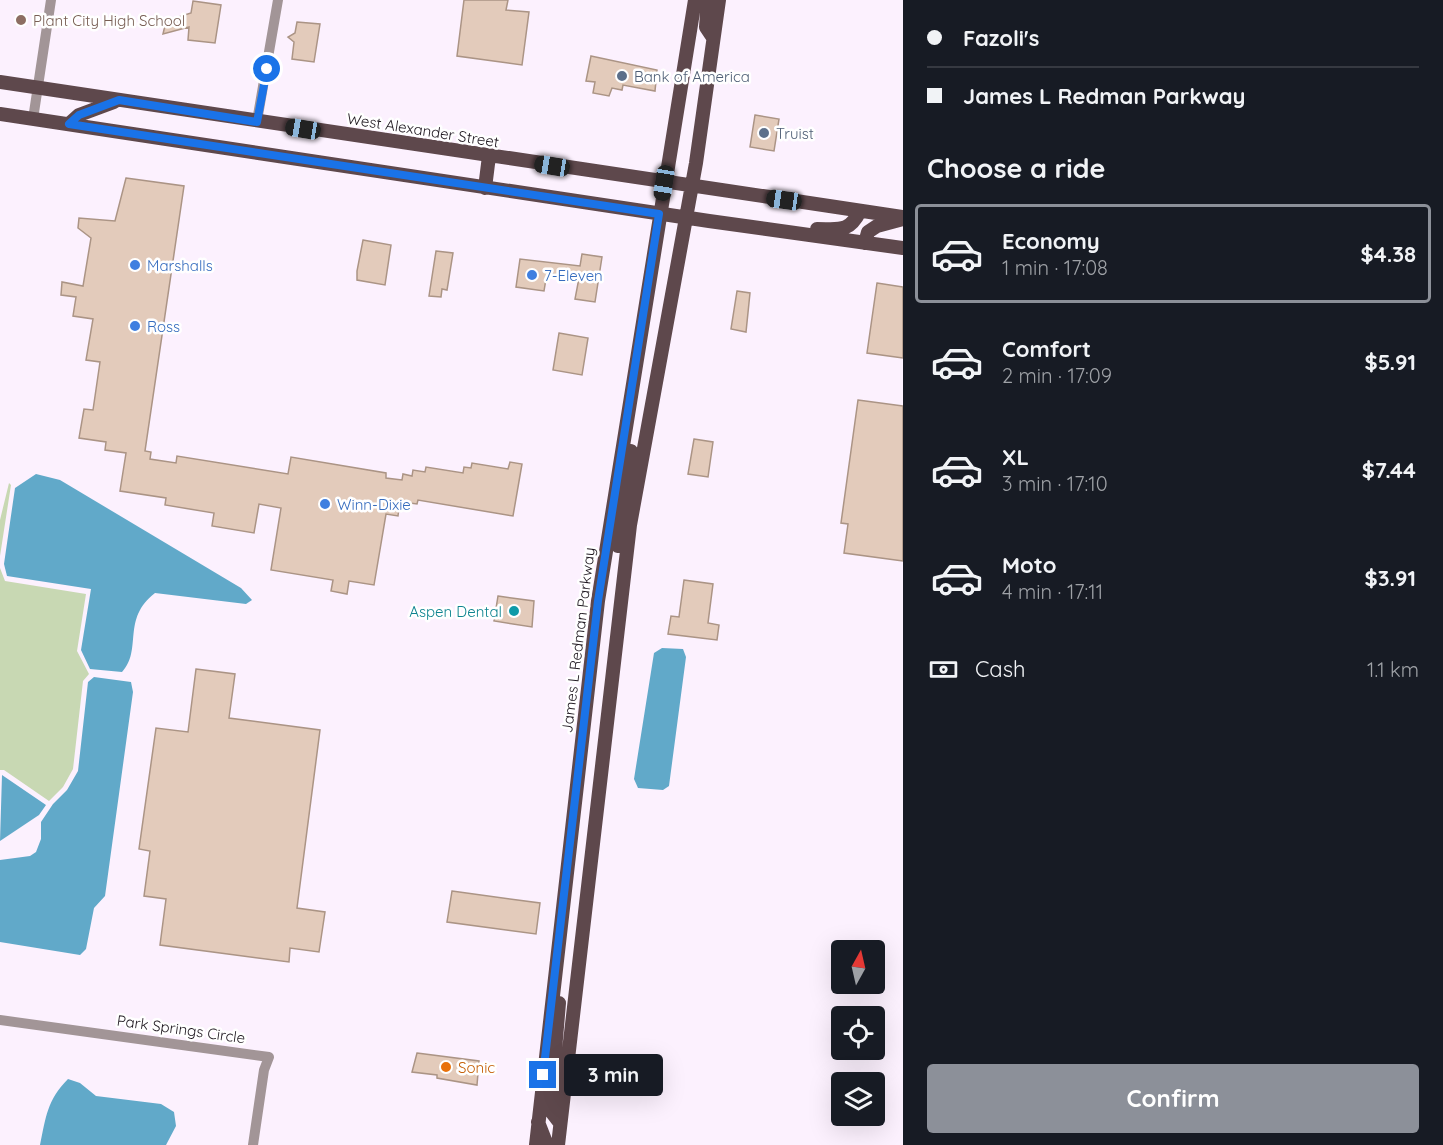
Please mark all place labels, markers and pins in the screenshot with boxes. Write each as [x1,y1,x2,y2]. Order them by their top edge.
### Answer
place label: Plant City High School [33,11,185,30]
marker: Plant City High School [14,13,28,27]
place label: Bank of America [634,67,750,86]
marker: Bank of America [615,69,629,83]
place label: Truist [776,124,814,143]
marker: Truist [757,126,771,140]
place label: Marshalls [147,256,213,275]
marker: Marshalls [128,258,142,272]
place label: 7-Eleven [544,266,603,285]
marker: 7-Eleven [525,268,539,282]
place label: Ross [147,317,180,336]
marker: Ross [128,319,142,333]
place label: Winn-Dixie [337,495,411,514]
marker: Winn-Dixie [318,497,332,511]
place label: Aspen Dental [409,602,502,621]
marker: Aspen Dental [507,604,521,618]
place label: Sonic [458,1058,495,1077]
marker: Sonic [439,1060,453,1074]

